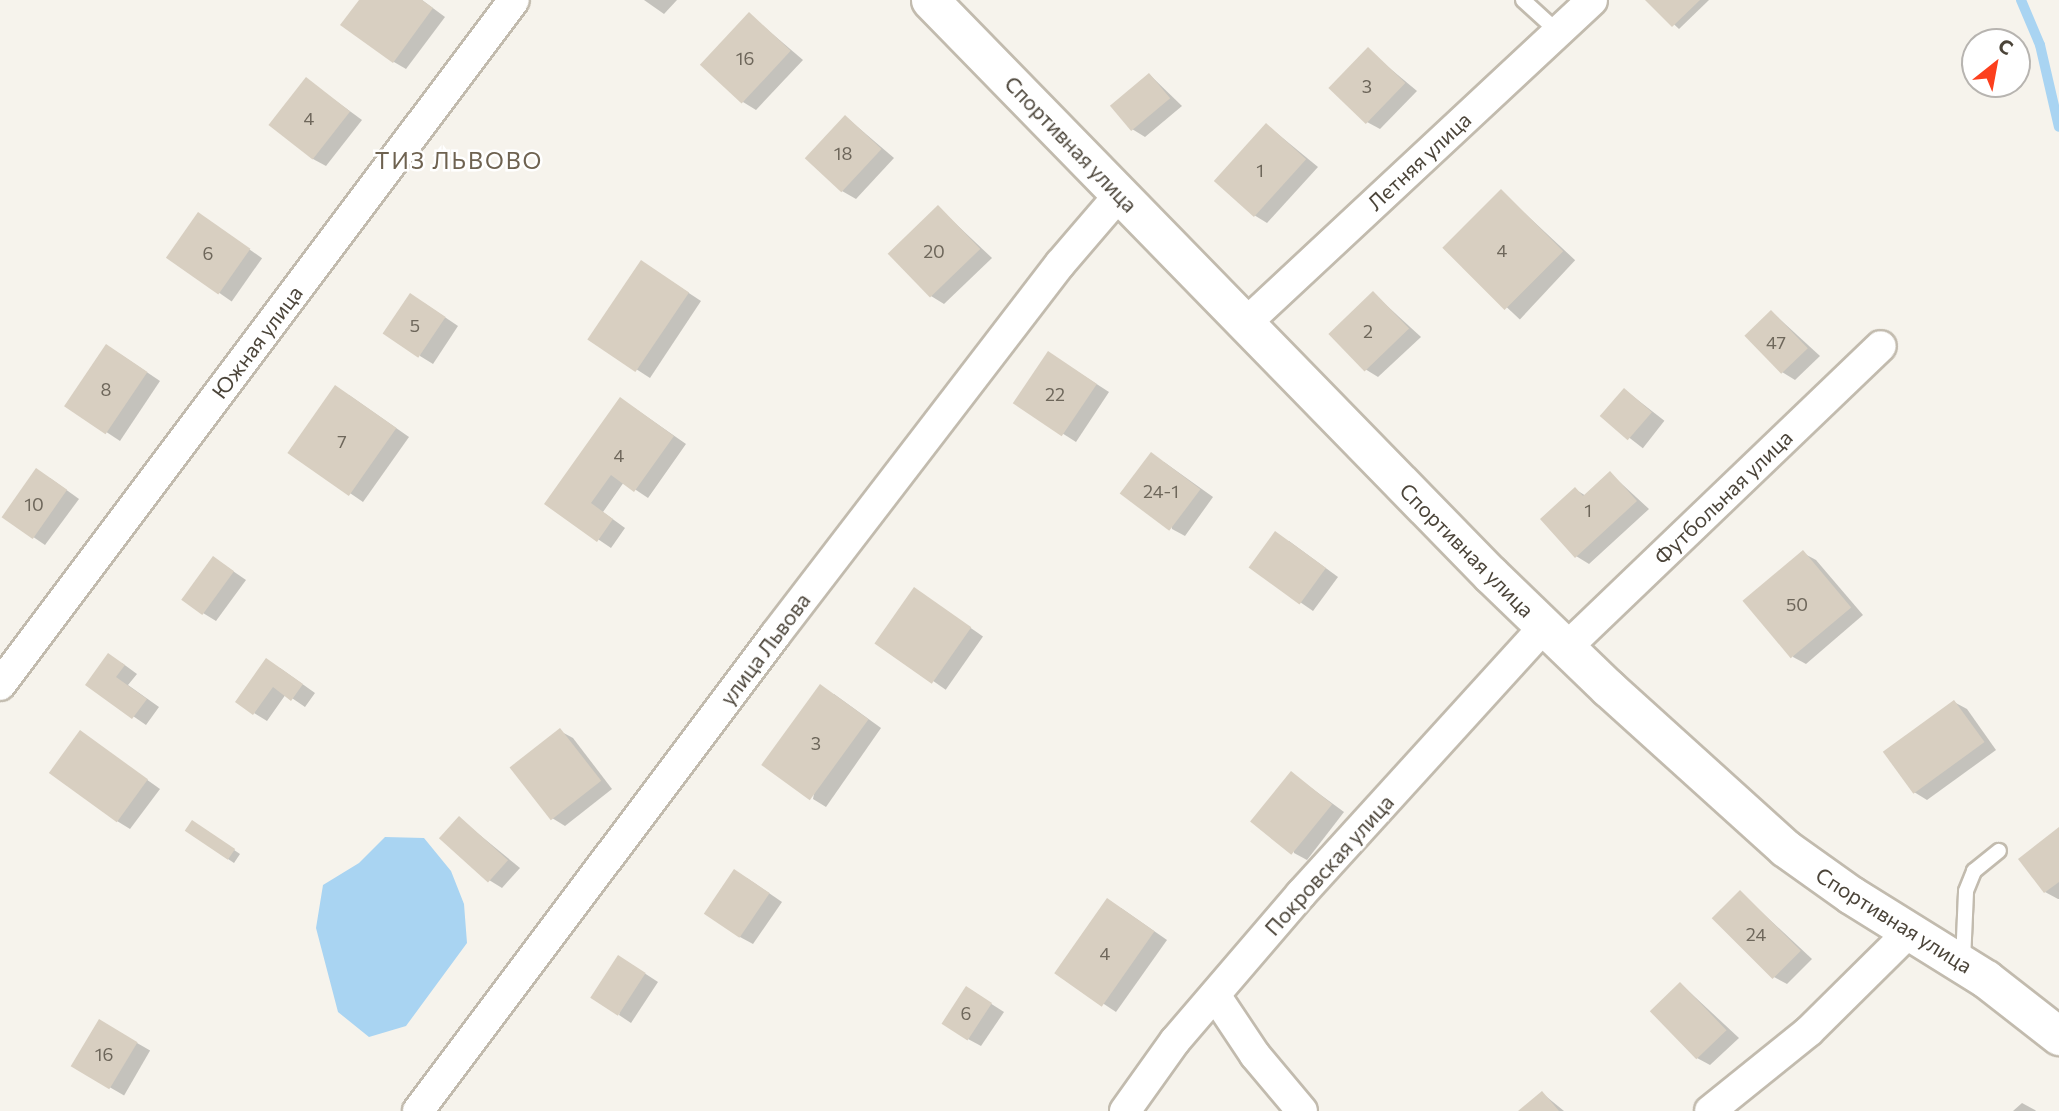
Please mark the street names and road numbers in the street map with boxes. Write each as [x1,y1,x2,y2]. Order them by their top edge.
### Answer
street label: Спортивная улица [1000,71,1142,217]
street label: Летняя улица [1362,107,1476,215]
street label: Южная улица [206,281,308,403]
street label: Футбольная улица [1649,425,1797,569]
street label: Спортивная улица [1395,478,1539,622]
street label: улица Львова [715,588,815,710]
street label: Покровская улица [1259,790,1399,940]
street label: Спортивная улица [1811,862,1977,978]

